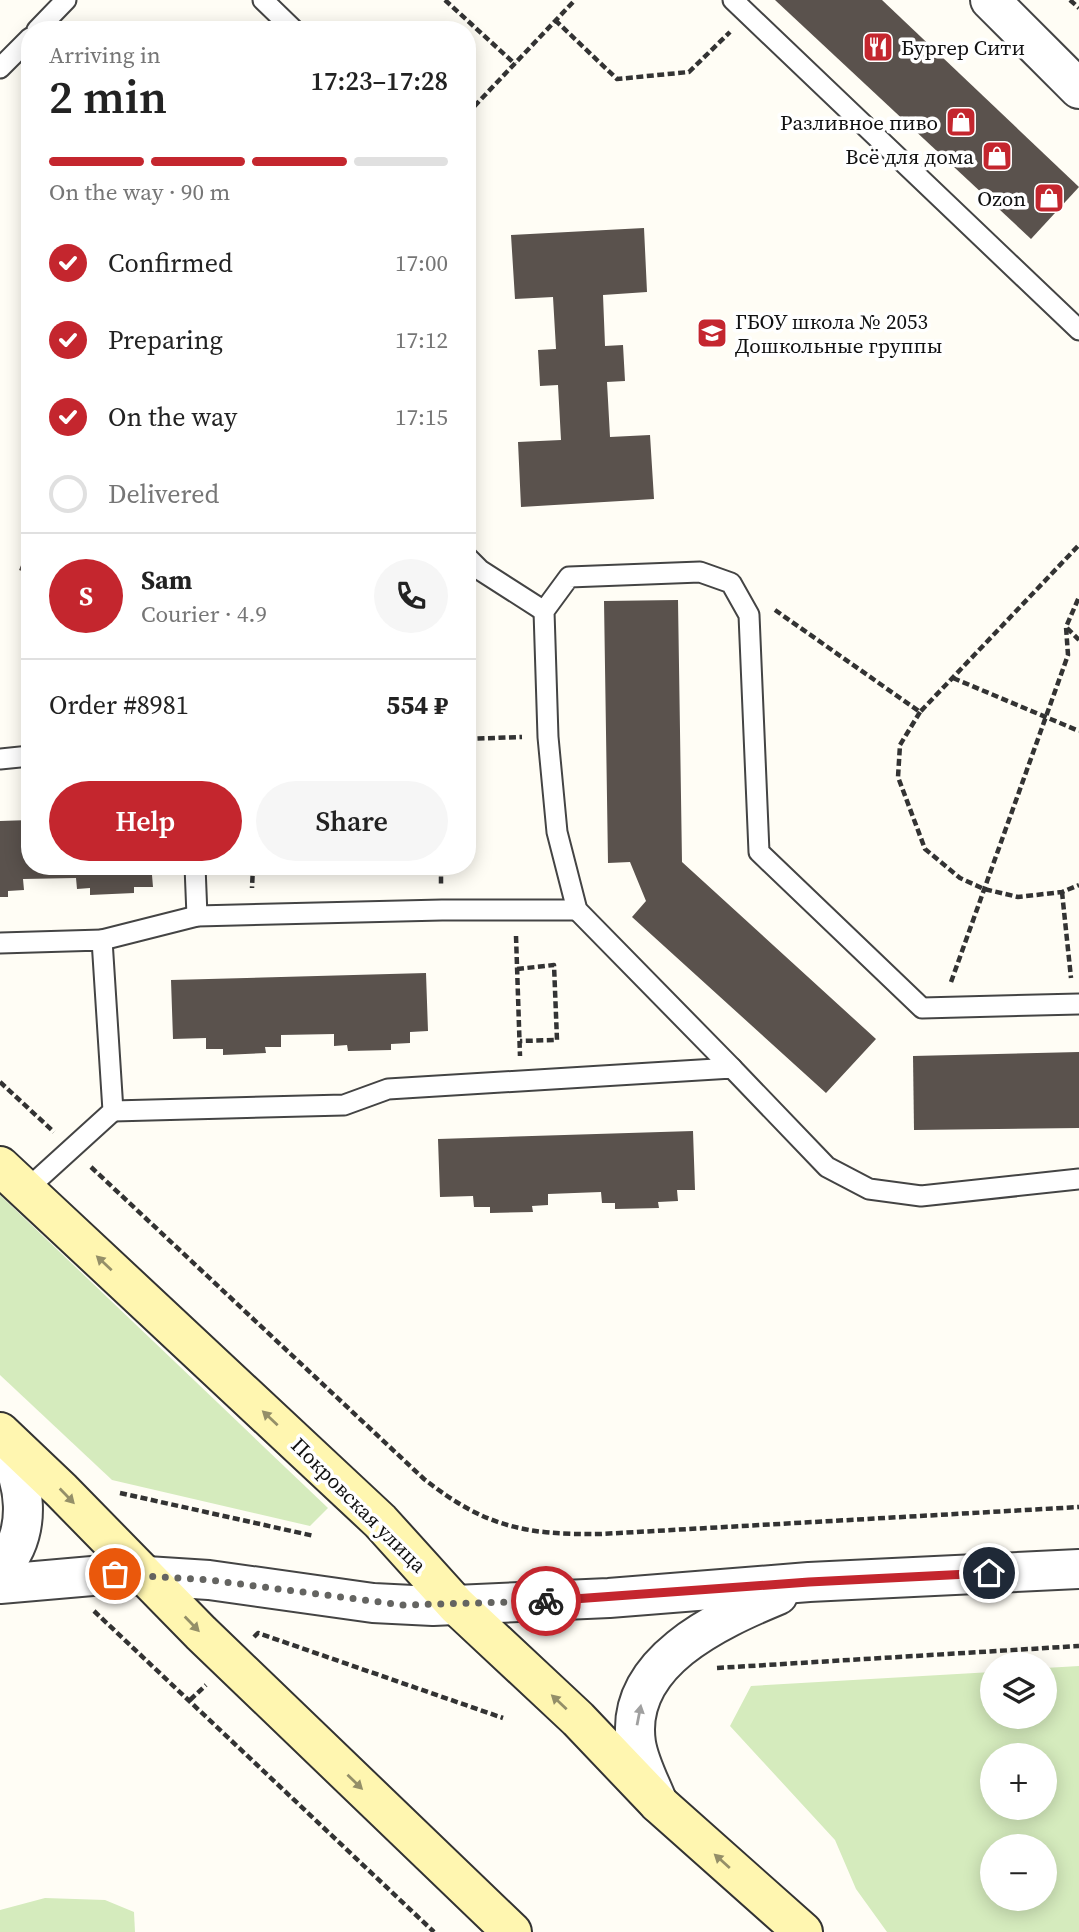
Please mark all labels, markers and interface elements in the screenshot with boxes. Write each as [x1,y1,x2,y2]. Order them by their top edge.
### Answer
restaurant icon: Бургер Сити [861,30,895,64]
place label: Бургер Сити [901,33,1025,62]
text: Arriving in [49,39,161,71]
text: 17:23–17:28 [311,63,448,99]
text: 2 min [49,65,167,128]
shop icon: Разливное пиво [944,105,978,139]
place label: Разливное пиво [780,108,938,137]
shop icon: Всё для дома [980,139,1014,173]
place label: Всё для дома [845,142,974,171]
text: On the way · 90 m [49,176,230,208]
shop icon: Ozon [1032,181,1066,215]
place label: Ozon [977,184,1026,213]
icon: check [49,244,87,282]
text: Confirmed [108,245,233,281]
text: 17:00 [395,247,448,279]
place label: ГБОУ школа № 2053 Дошкольные группы [735,307,942,360]
school or university icon: ГБОУ школа № 2053 Дошкольные группы [695,316,729,350]
icon: check [49,321,87,359]
text: Preparing [108,322,223,358]
text: 17:12 [395,324,448,356]
icon: check [49,398,87,436]
text: On the way [108,399,237,435]
text: 17:15 [395,401,448,433]
text: Delivered [108,476,219,512]
button: phone [374,559,448,633]
text: Sam [141,562,192,598]
text: S [79,578,93,614]
text: Courier · 4.9 [141,598,267,630]
text: Order #8981 [49,687,189,723]
text: 554 ₽ [386,687,448,723]
button: Help [49,781,242,861]
button: Share [256,781,448,861]
one-way arrow [95,1254,112,1271]
one-way arrow [262,1410,279,1426]
street label: Покровская улица [285,1431,433,1579]
one-way arrow [59,1487,75,1504]
pin [959,1543,1019,1603]
pin [85,1544,145,1604]
icon: home [970,1554,1008,1592]
icon: bag [96,1555,134,1593]
courier [511,1566,581,1636]
icon: bike [527,1582,565,1620]
one-way arrow [183,1615,199,1632]
map controls [980,1652,1057,1911]
button: layers [980,1652,1057,1729]
one-way arrow [550,1694,568,1710]
one-way arrow [633,1704,644,1726]
button: + [980,1743,1057,1820]
one-way arrow [347,1774,364,1791]
button: − [980,1834,1057,1911]
one-way arrow [713,1853,731,1869]

